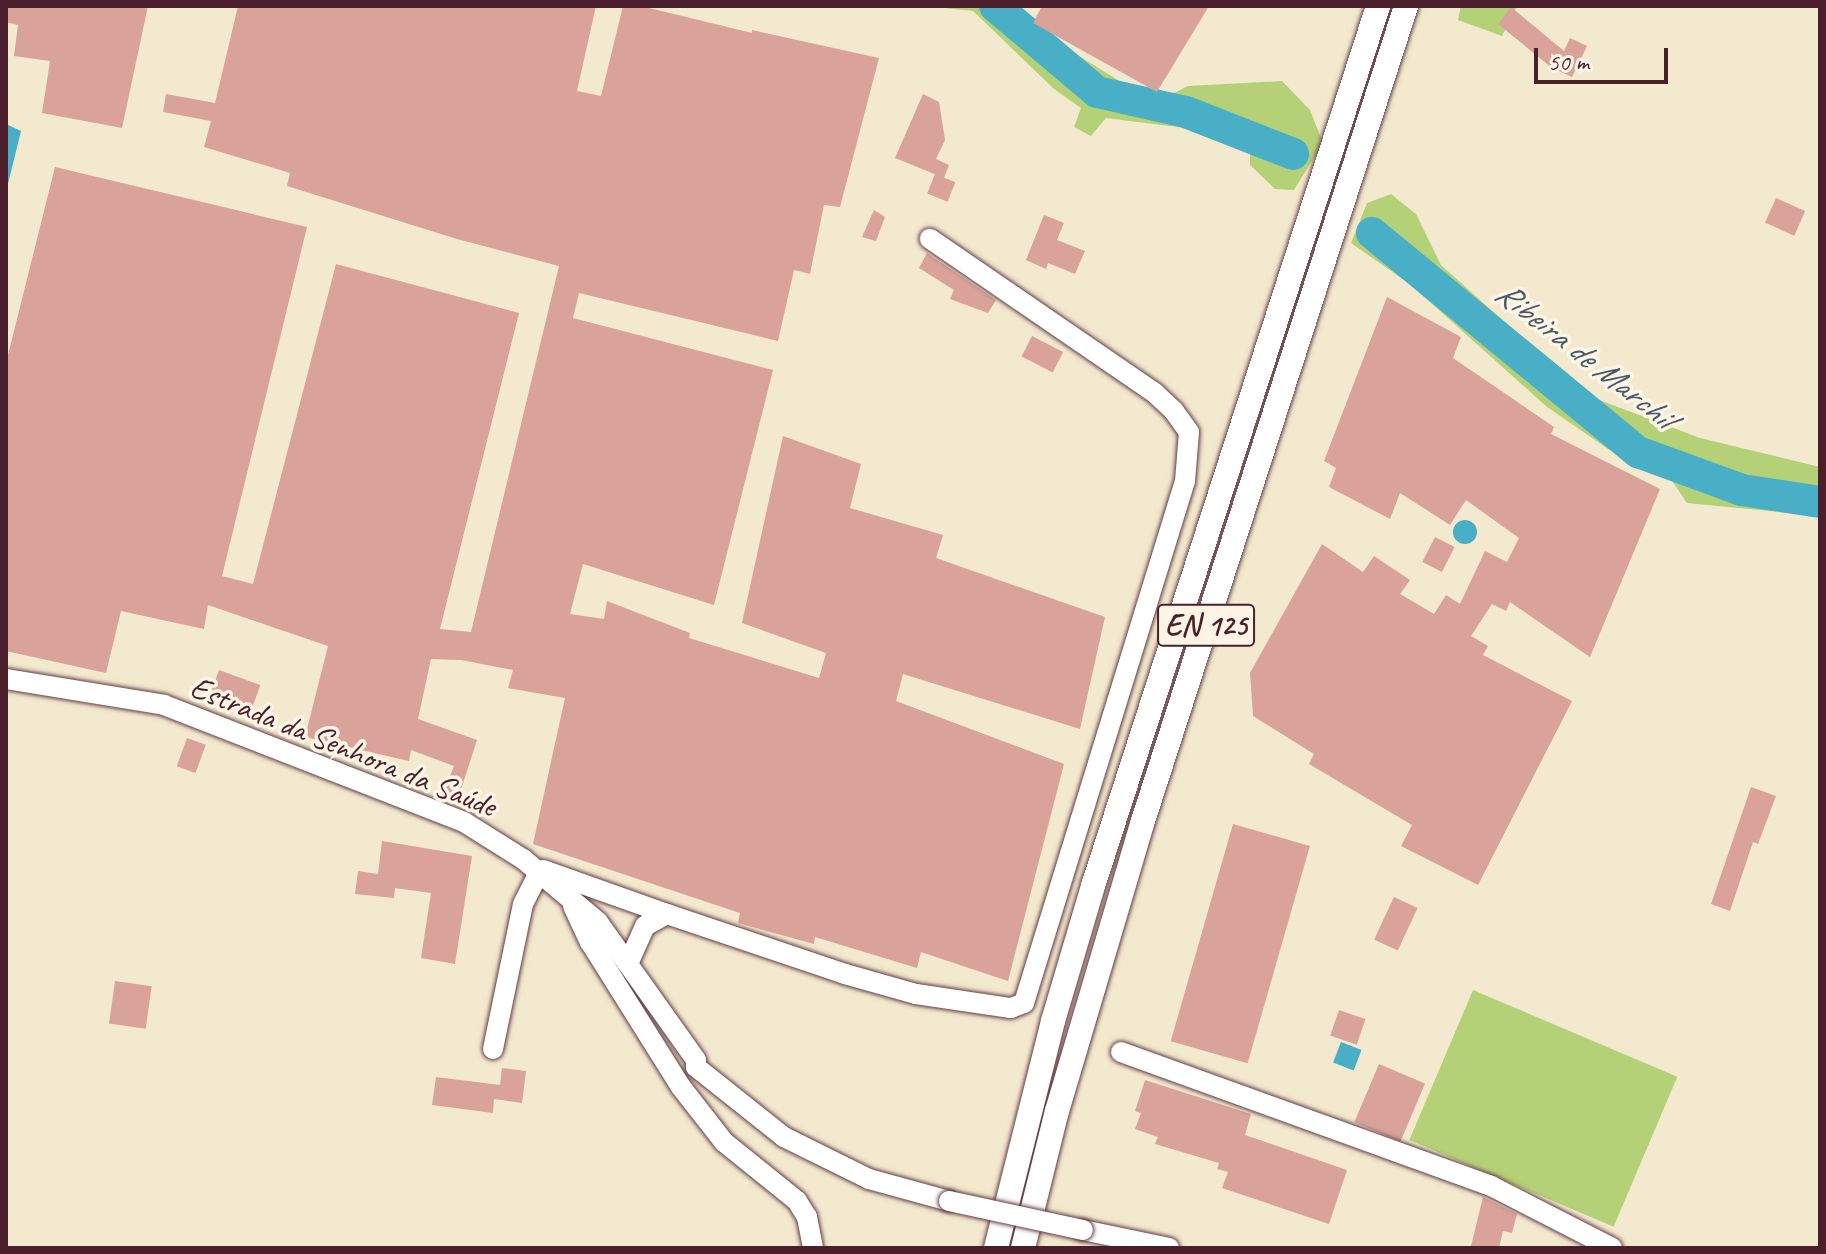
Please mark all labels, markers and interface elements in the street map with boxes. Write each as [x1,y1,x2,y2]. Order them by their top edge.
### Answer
scale bar [1538,32,1672,82]
text: 50 m [1548,47,1589,77]
water label: Ribeira de Marchil [1487,271,1683,437]
road number: EN 125 [1156,599,1256,651]
street label: Estrada da Senhora da Saúde [184,668,502,826]

